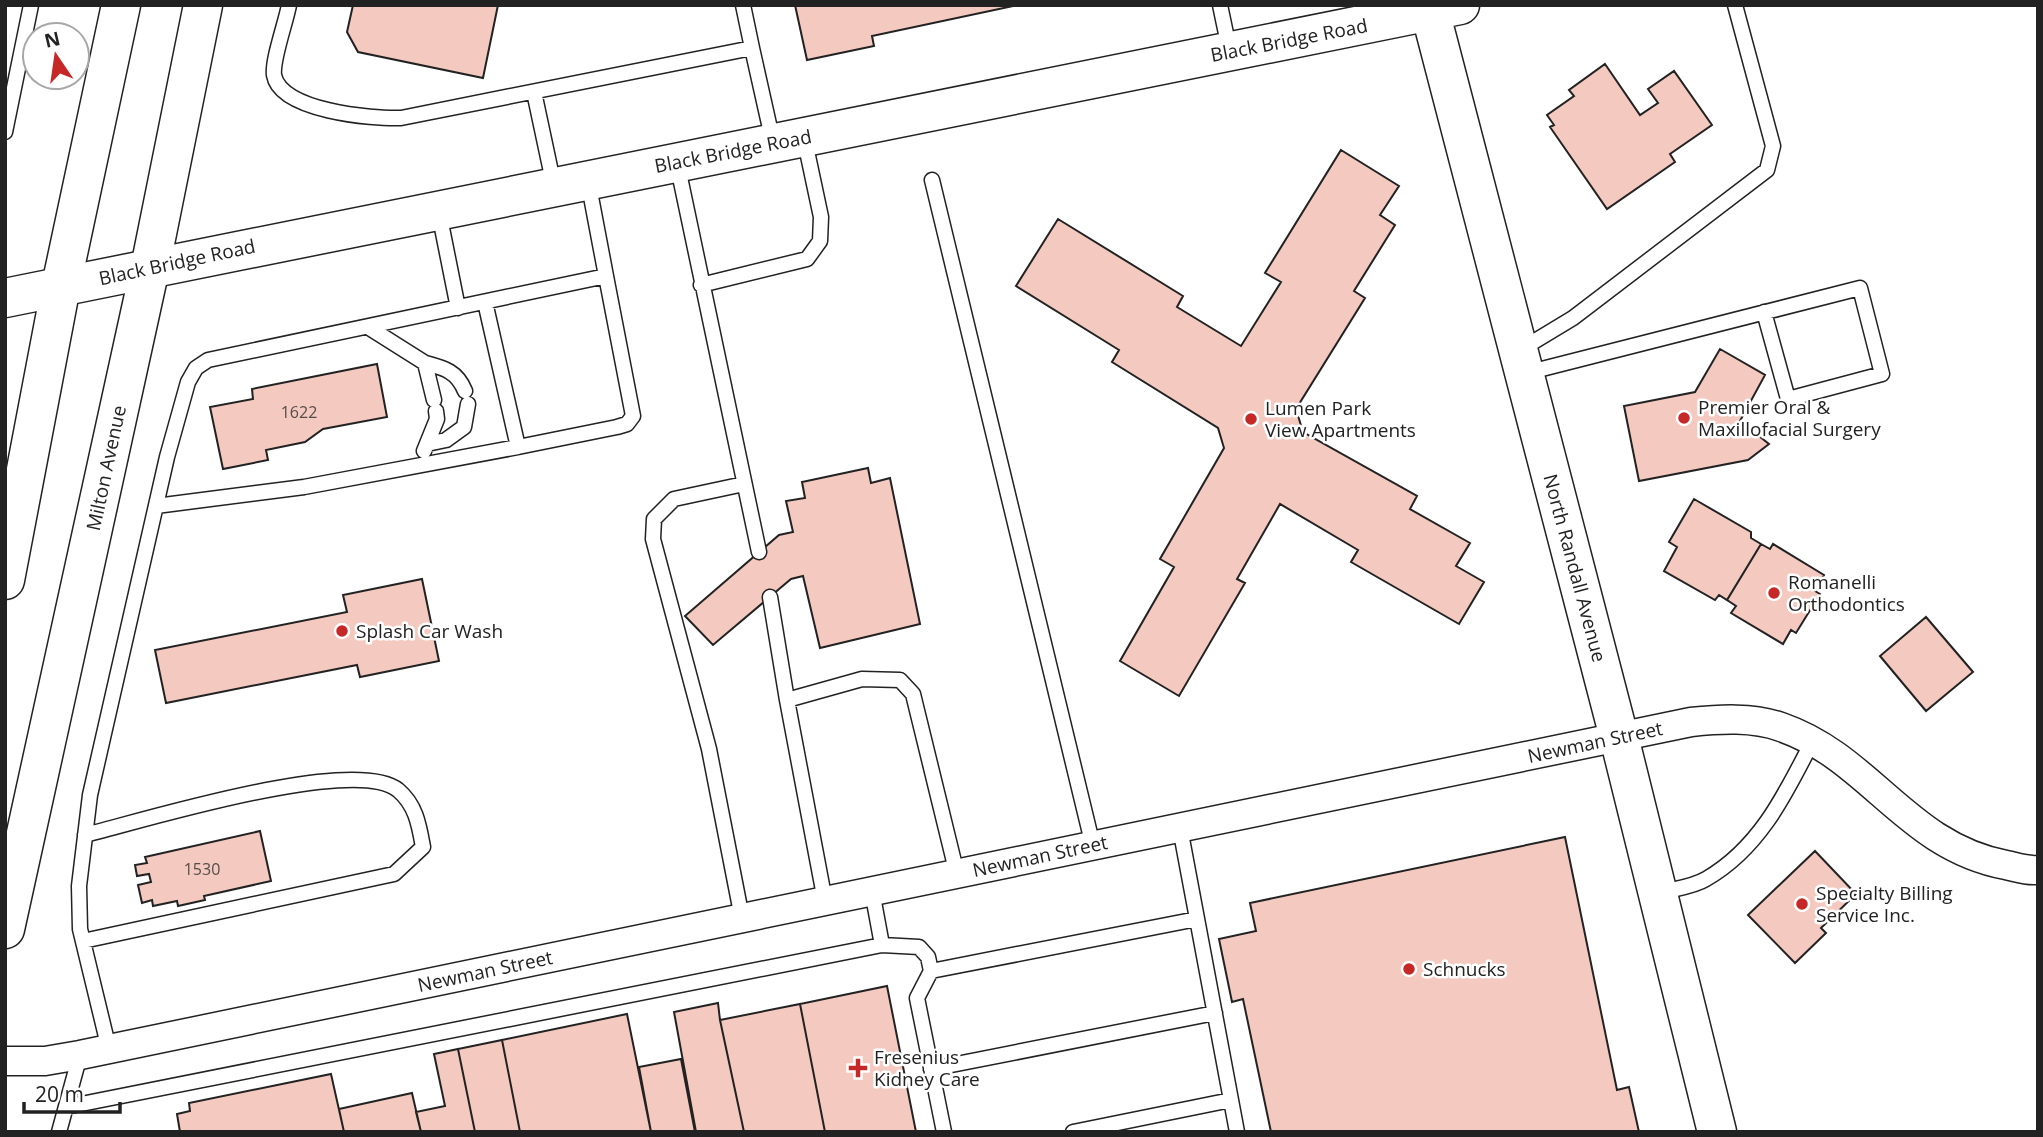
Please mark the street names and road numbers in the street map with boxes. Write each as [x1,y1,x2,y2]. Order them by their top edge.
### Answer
street label: Black Bridge Road [1208,12,1370,68]
street label: Black Bridge Road [652,123,814,179]
street label: Black Bridge Road [96,233,258,291]
street label: Milton Avenue [80,403,132,533]
street label: North Randall Avenue [1537,471,1613,665]
street label: Newman Street [1525,715,1665,769]
street label: Newman Street [970,829,1110,883]
street label: Newman Street [415,944,555,998]

